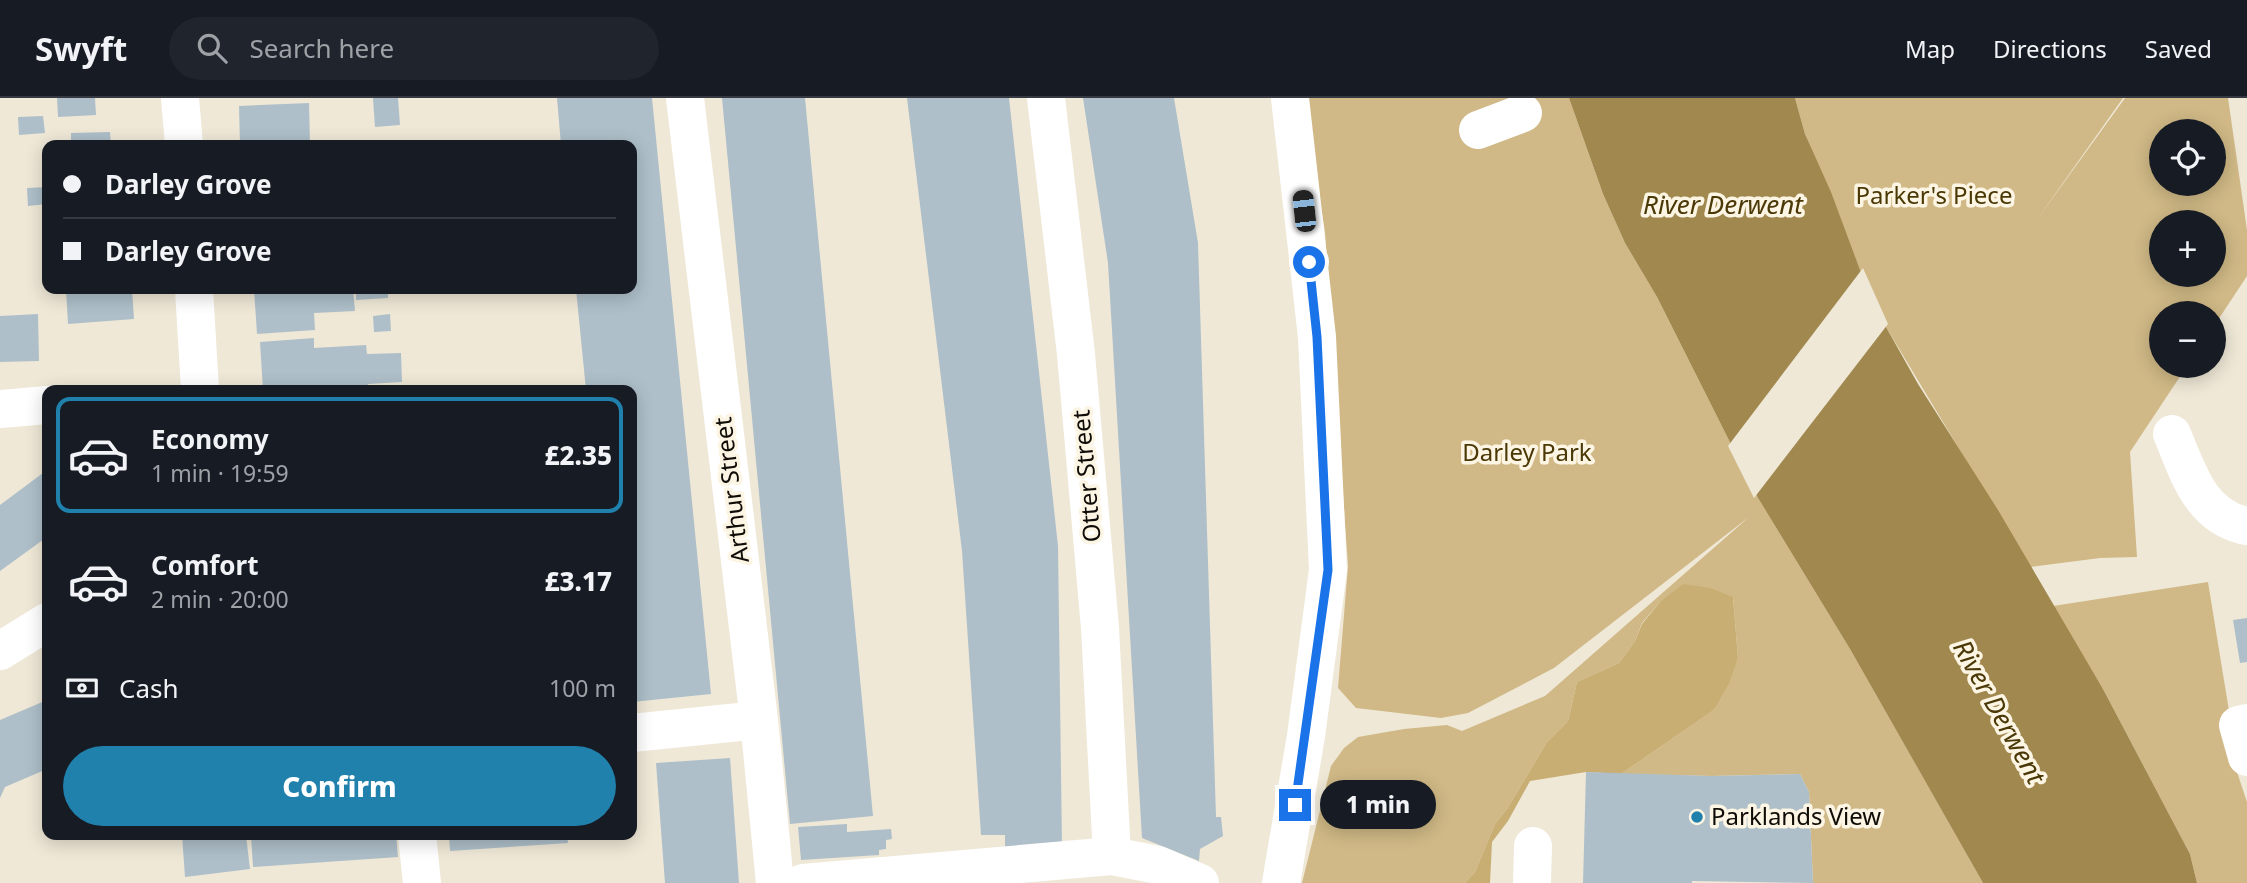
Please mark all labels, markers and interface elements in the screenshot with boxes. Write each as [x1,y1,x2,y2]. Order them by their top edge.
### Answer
search box [169,17,659,80]
text: Swyft [35,26,127,71]
icon: search [193,29,231,67]
text: Search here [249,30,394,66]
text: Map [1905,32,1955,65]
text: Directions [1993,32,2107,65]
text: Saved [2145,32,2212,65]
map controls [2149,119,2226,378]
button: locate [2149,119,2226,196]
text: Darley Grove [105,166,272,202]
park label: Parker's Piece [1856,178,2012,211]
water label: River Derwent [1643,186,1804,222]
car [1292,189,1317,233]
button: + [2149,210,2226,287]
text: Darley Grove [105,233,272,269]
route start [1293,246,1325,278]
button: − [2149,301,2226,378]
street label: Otter Street [1063,408,1108,544]
street label: Arthur Street [705,415,756,565]
text: Economy [151,421,269,457]
icon: car [67,424,130,487]
park label: Darley Park [1462,435,1592,468]
text: £2.35 [544,437,612,473]
text: 1 min · 19:59 [151,457,289,489]
text: Comfort [151,547,259,583]
icon: car [67,550,130,613]
text: £3.17 [544,563,612,599]
text: 2 min · 20:00 [151,583,289,615]
water label: River Derwent [1945,633,2055,791]
icon: cash [63,669,101,707]
text: Cash [119,670,179,706]
text: 100 m [549,672,616,704]
button: Confirm [63,746,616,826]
callout: 1 min [1320,780,1435,830]
text: 1 min [1346,788,1410,820]
route end [1279,789,1311,821]
place label: Parklands View [1711,799,1881,832]
marker: Parklands View [1689,809,1705,825]

